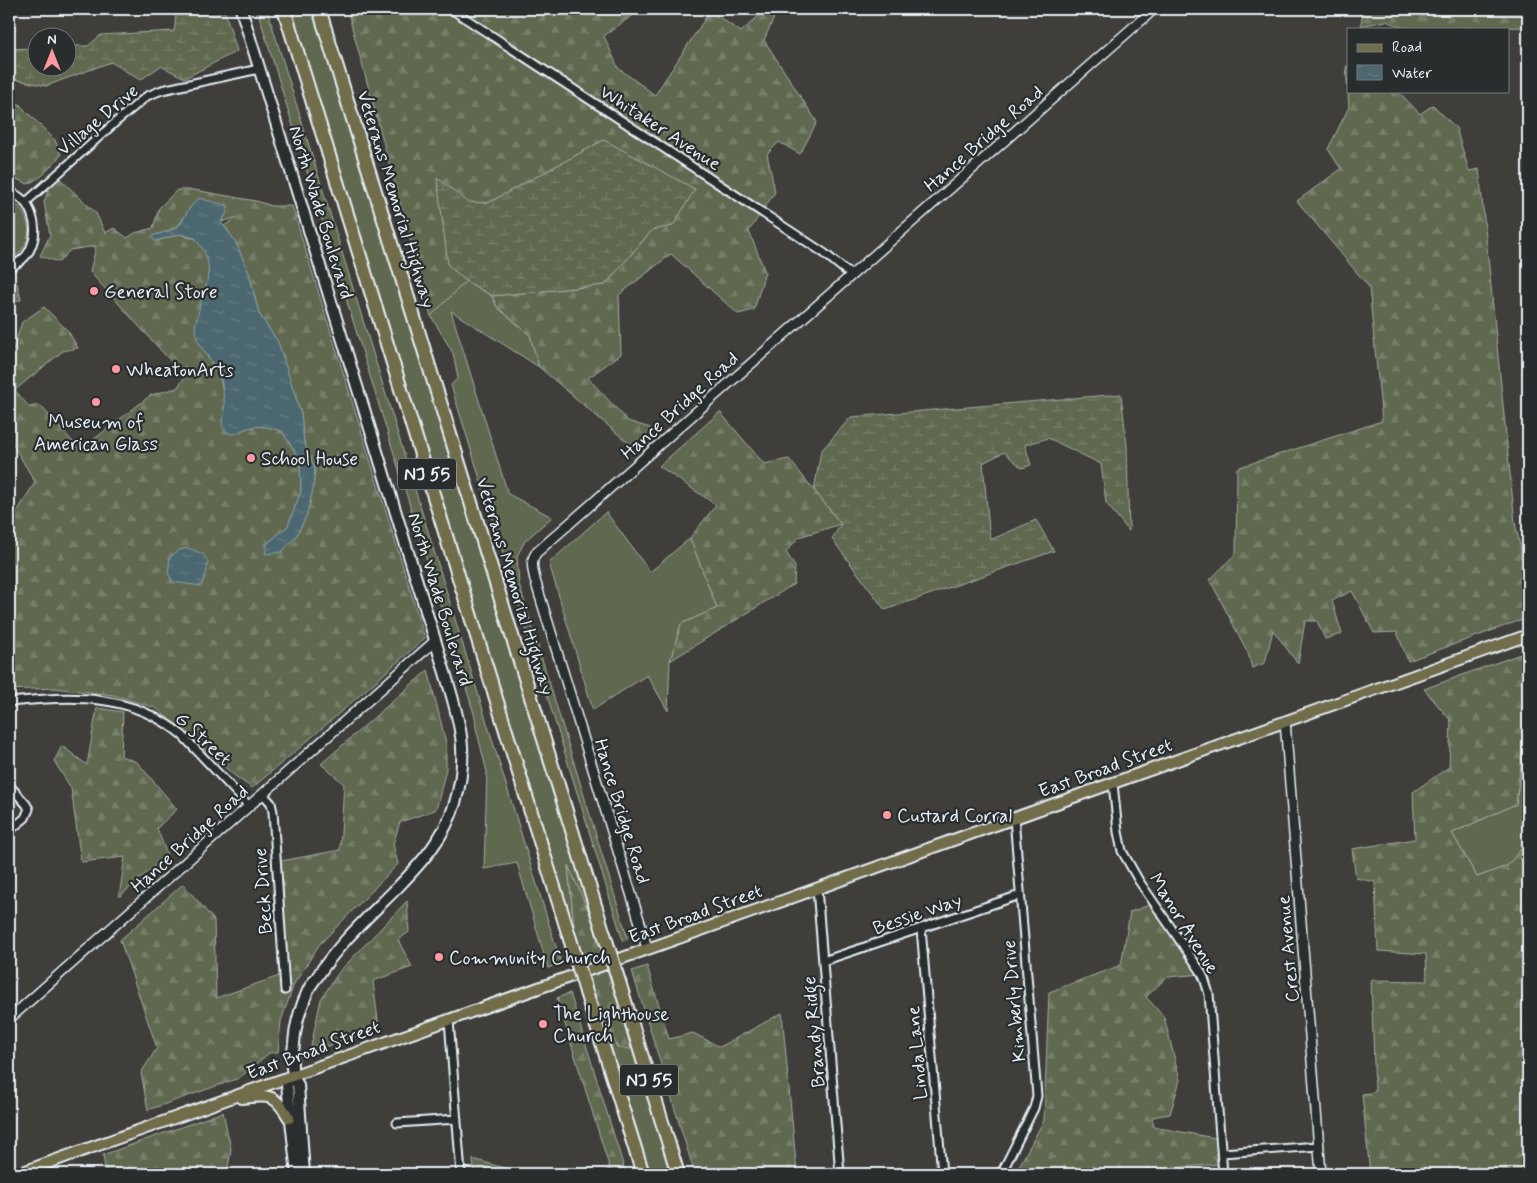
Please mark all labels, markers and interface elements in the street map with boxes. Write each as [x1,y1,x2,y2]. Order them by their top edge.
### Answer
north arrow [28,28,78,78]
legend [1347,28,1510,92]
text: N [47,31,57,49]
text: Road [1392,38,1422,58]
text: Water [1392,64,1432,84]
street label: Village Drive [52,79,145,162]
street label: Whitaker Avenue [595,80,726,177]
street label: Hance Bridge Road [919,80,1050,199]
street label: Veterans Memorial Highway [348,87,441,312]
street label: North Wade Boulevard [282,123,359,302]
place label: General Store [104,280,218,305]
marker: General Store [88,285,100,297]
street label: Hance Bridge Road [616,346,745,467]
place label: WheatonArts [126,358,234,383]
marker: WheatonArts [110,363,122,375]
marker: Museum of American Glass [90,396,102,408]
place label: Museum of American Glass [34,410,158,457]
place label: School House [261,447,358,472]
marker: School House [245,452,257,464]
road number: NJ 55 [398,458,456,489]
street label: Veterans Memorial Highway [467,474,560,699]
street label: North Wade Boulevard [401,510,478,689]
street label: G Street [169,706,237,772]
street label: East Broad Street [1035,733,1176,804]
street label: Hance Bridge Road [587,736,656,887]
street label: Hance Bridge Road [126,779,255,900]
place label: Custard Corral [897,804,1012,829]
marker: Custard Corral [881,809,893,821]
street label: Beck Drive [248,847,279,935]
street label: Manor Avenue [1143,869,1225,979]
street label: East Broad Street [625,879,766,950]
street label: Bessie Way [870,888,965,941]
street label: Crest Avenue [1271,894,1306,1003]
street label: Kimberly Drive [997,939,1032,1063]
place label: Community Church [449,946,611,971]
marker: Community Church [433,951,445,963]
street label: Brandy Ridge [797,975,835,1089]
place label: The Lighthouse Church [553,1002,669,1049]
street label: Linda Lane [901,1005,934,1101]
street label: East Broad Street [243,1015,384,1086]
marker: The Lighthouse Church [537,1018,549,1030]
road number: NJ 55 [620,1064,678,1096]

